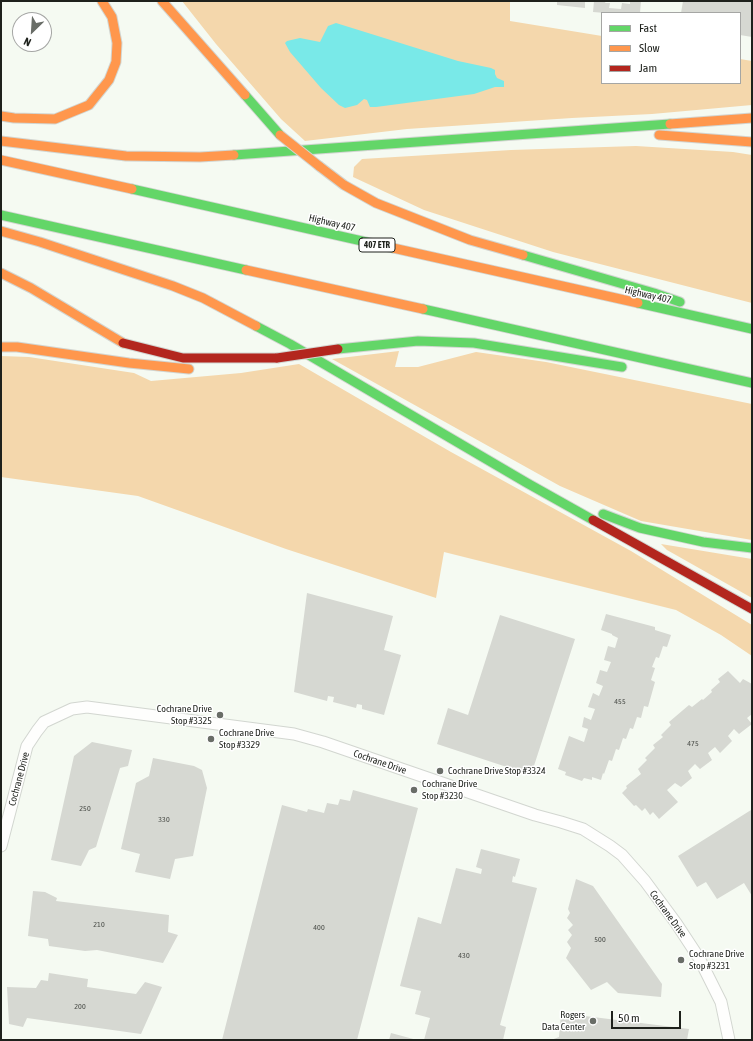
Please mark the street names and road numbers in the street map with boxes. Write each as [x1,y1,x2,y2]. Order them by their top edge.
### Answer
street label: Highway 407 [308,212,356,234]
road number: 407 ETR [359,238,395,252]
street label: Highway 407 [624,284,672,306]
street label: Cochrane Drive [352,747,408,777]
street label: Cochrane Drive [6,751,32,807]
street label: Cochrane Drive [647,888,689,940]

